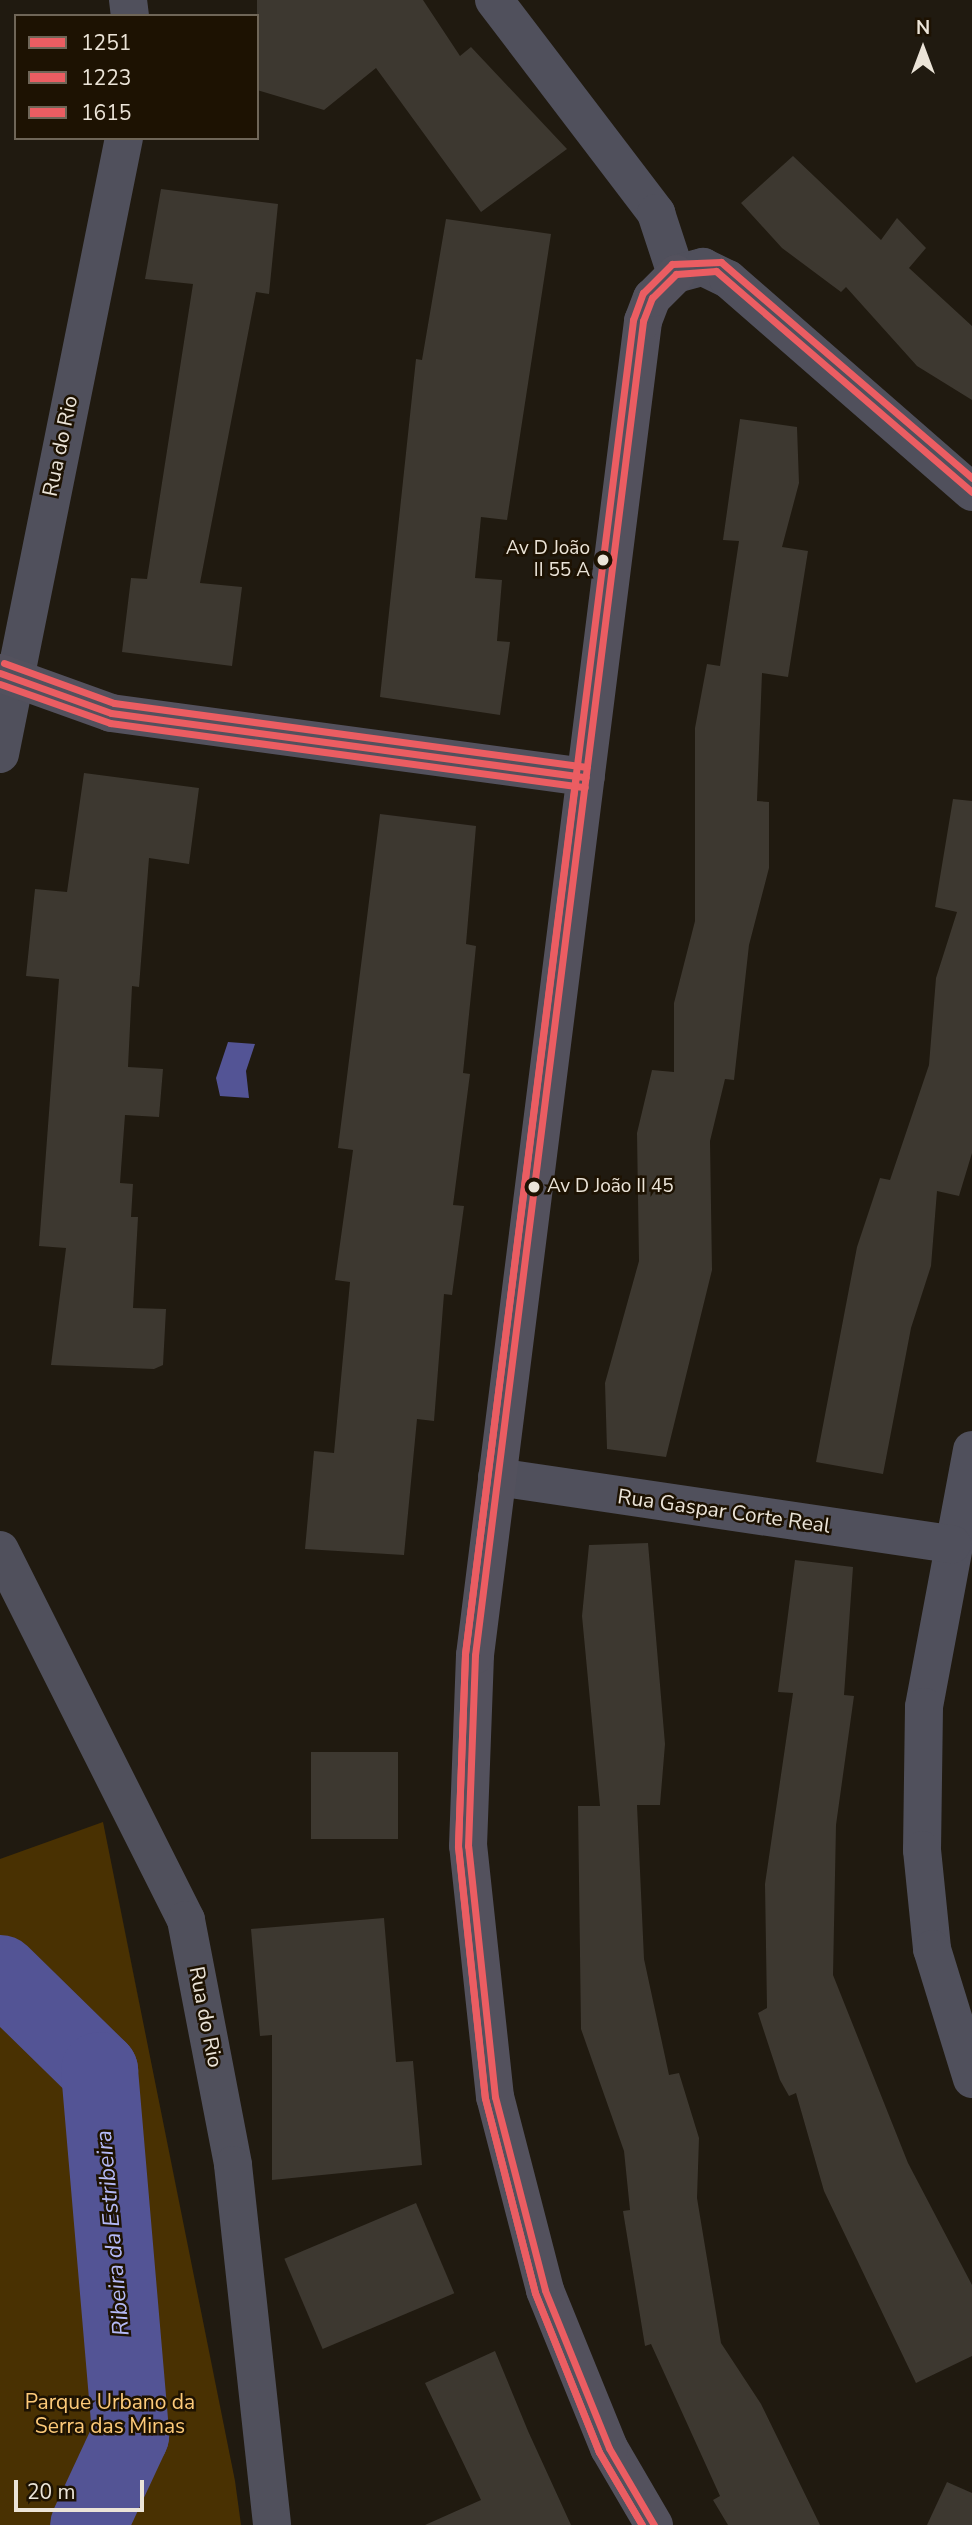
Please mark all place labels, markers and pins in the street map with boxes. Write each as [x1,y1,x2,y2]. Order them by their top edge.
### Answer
place label: Av D João II 55 A [506,538,590,582]
marker: Av D João II 55 A [596,553,610,567]
place label: Av D João II 45 [547,1176,674,1198]
marker: Av D João II 45 [527,1180,541,1194]

